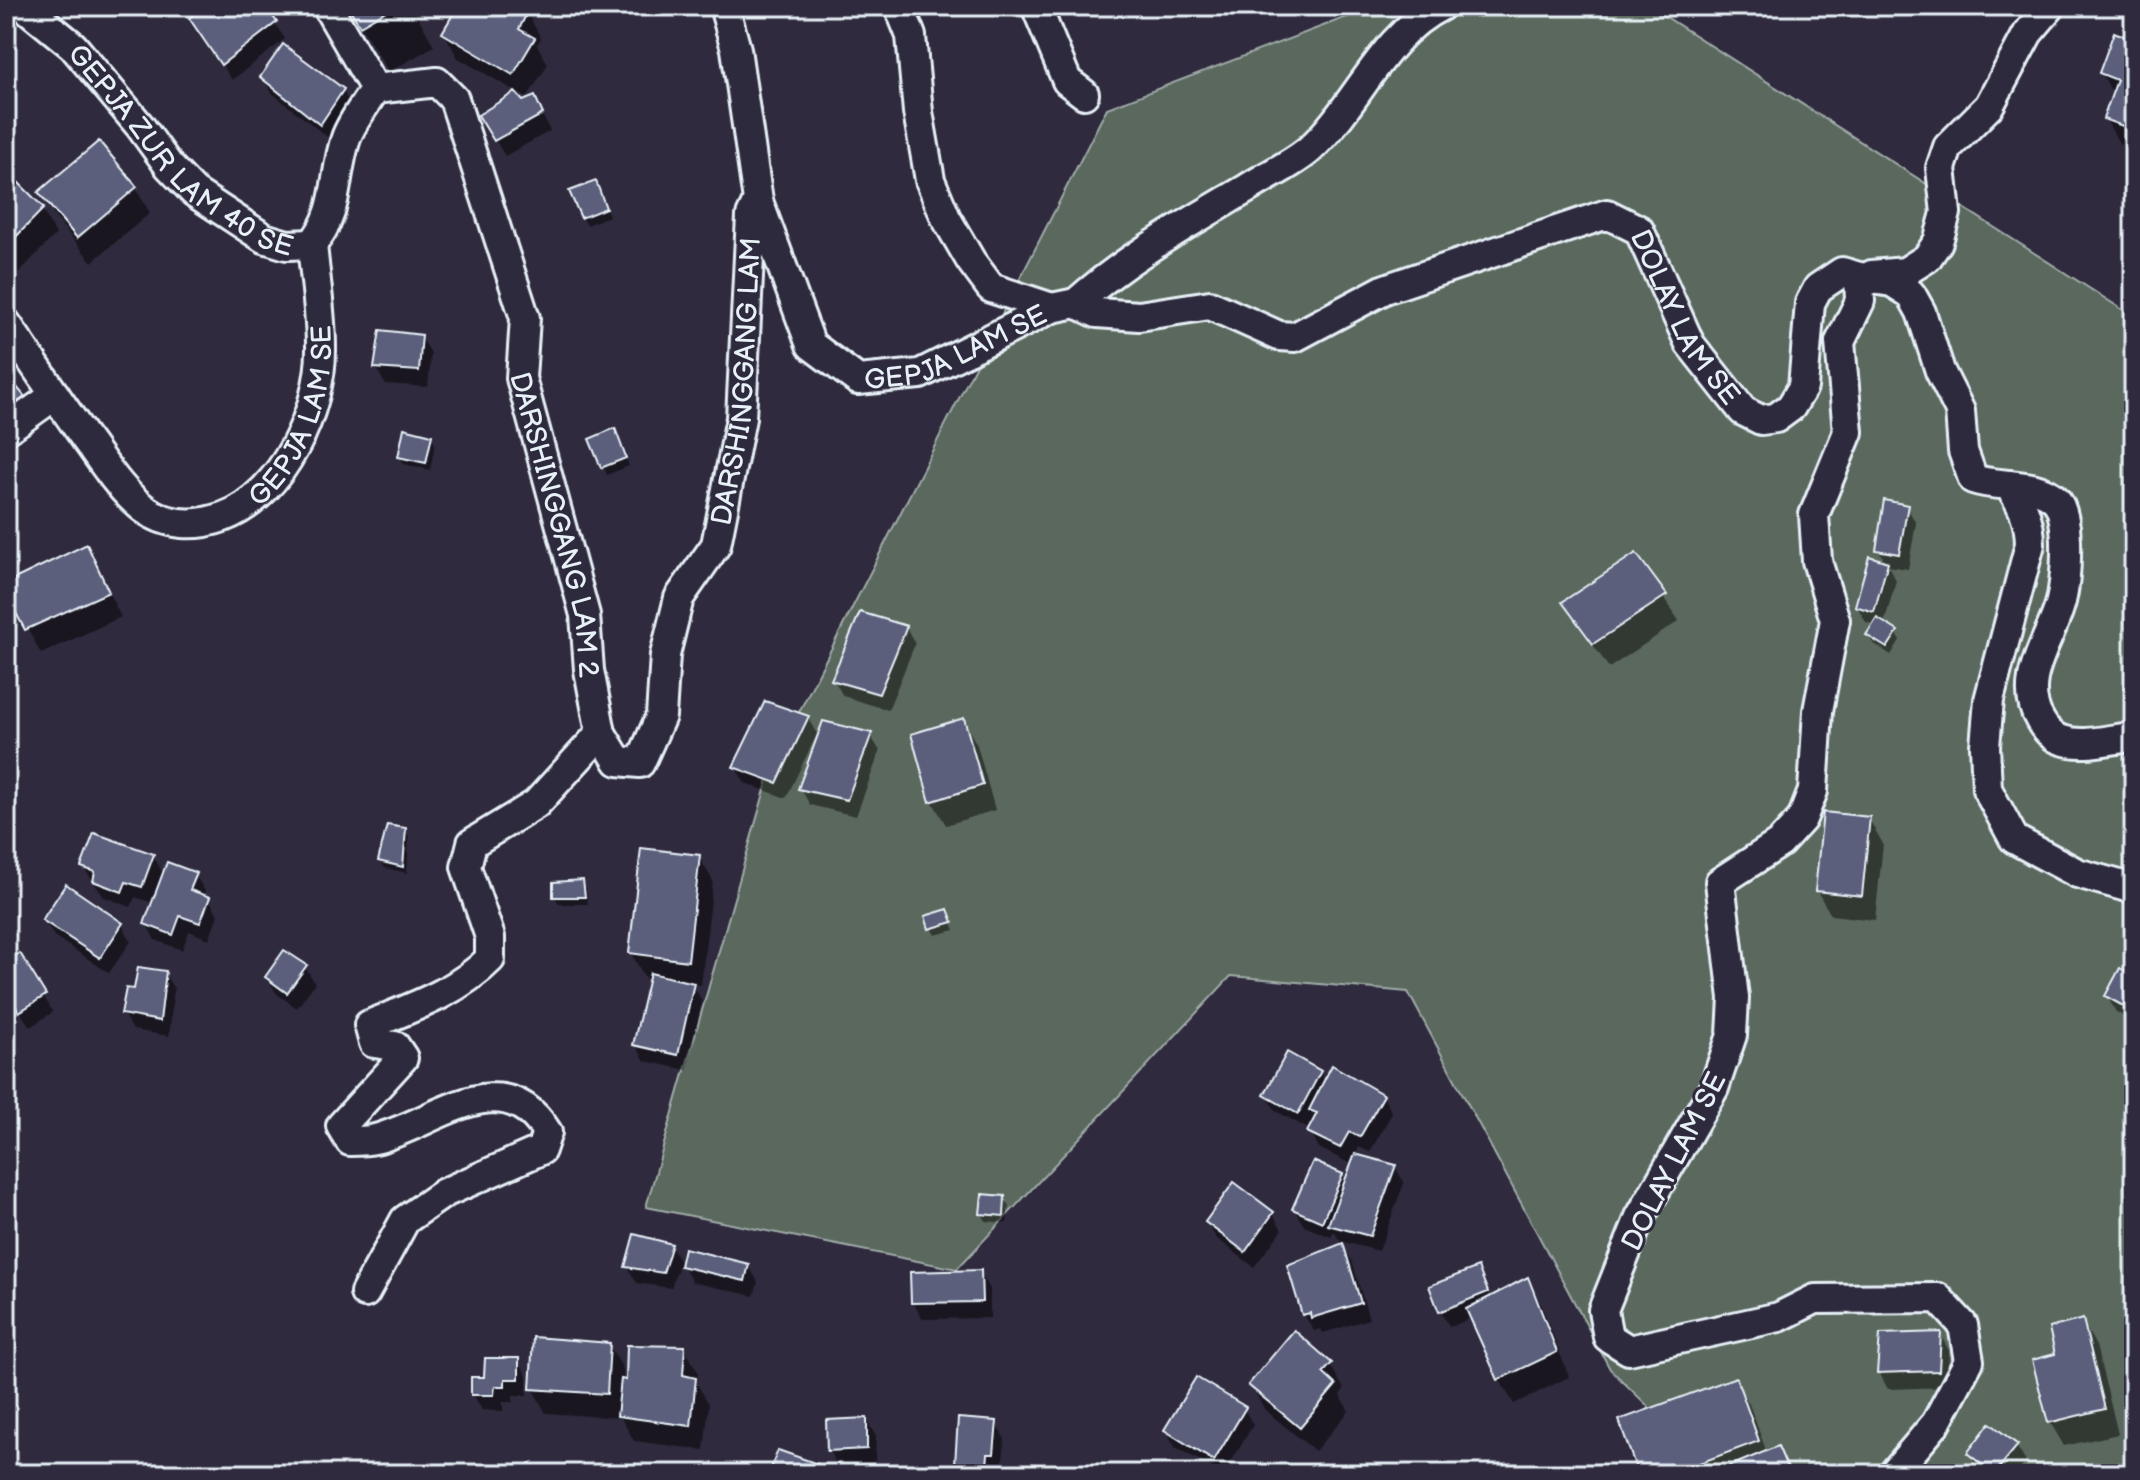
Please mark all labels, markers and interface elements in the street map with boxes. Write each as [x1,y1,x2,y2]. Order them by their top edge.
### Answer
street label: GEPJA ZUR LAM 40 SE [61,38,297,264]
street label: DOLAY LAM SE [1623,225,1746,412]
street label: DARSHINGGANG LAM [705,237,768,528]
street label: GEPJA LAM SE [863,298,1052,397]
street label: GEPJA LAM SE [242,324,339,514]
street label: DARSHINGGANG LAM 2 [502,369,605,679]
street label: DOLAY LAM SE [1615,1067,1733,1256]

